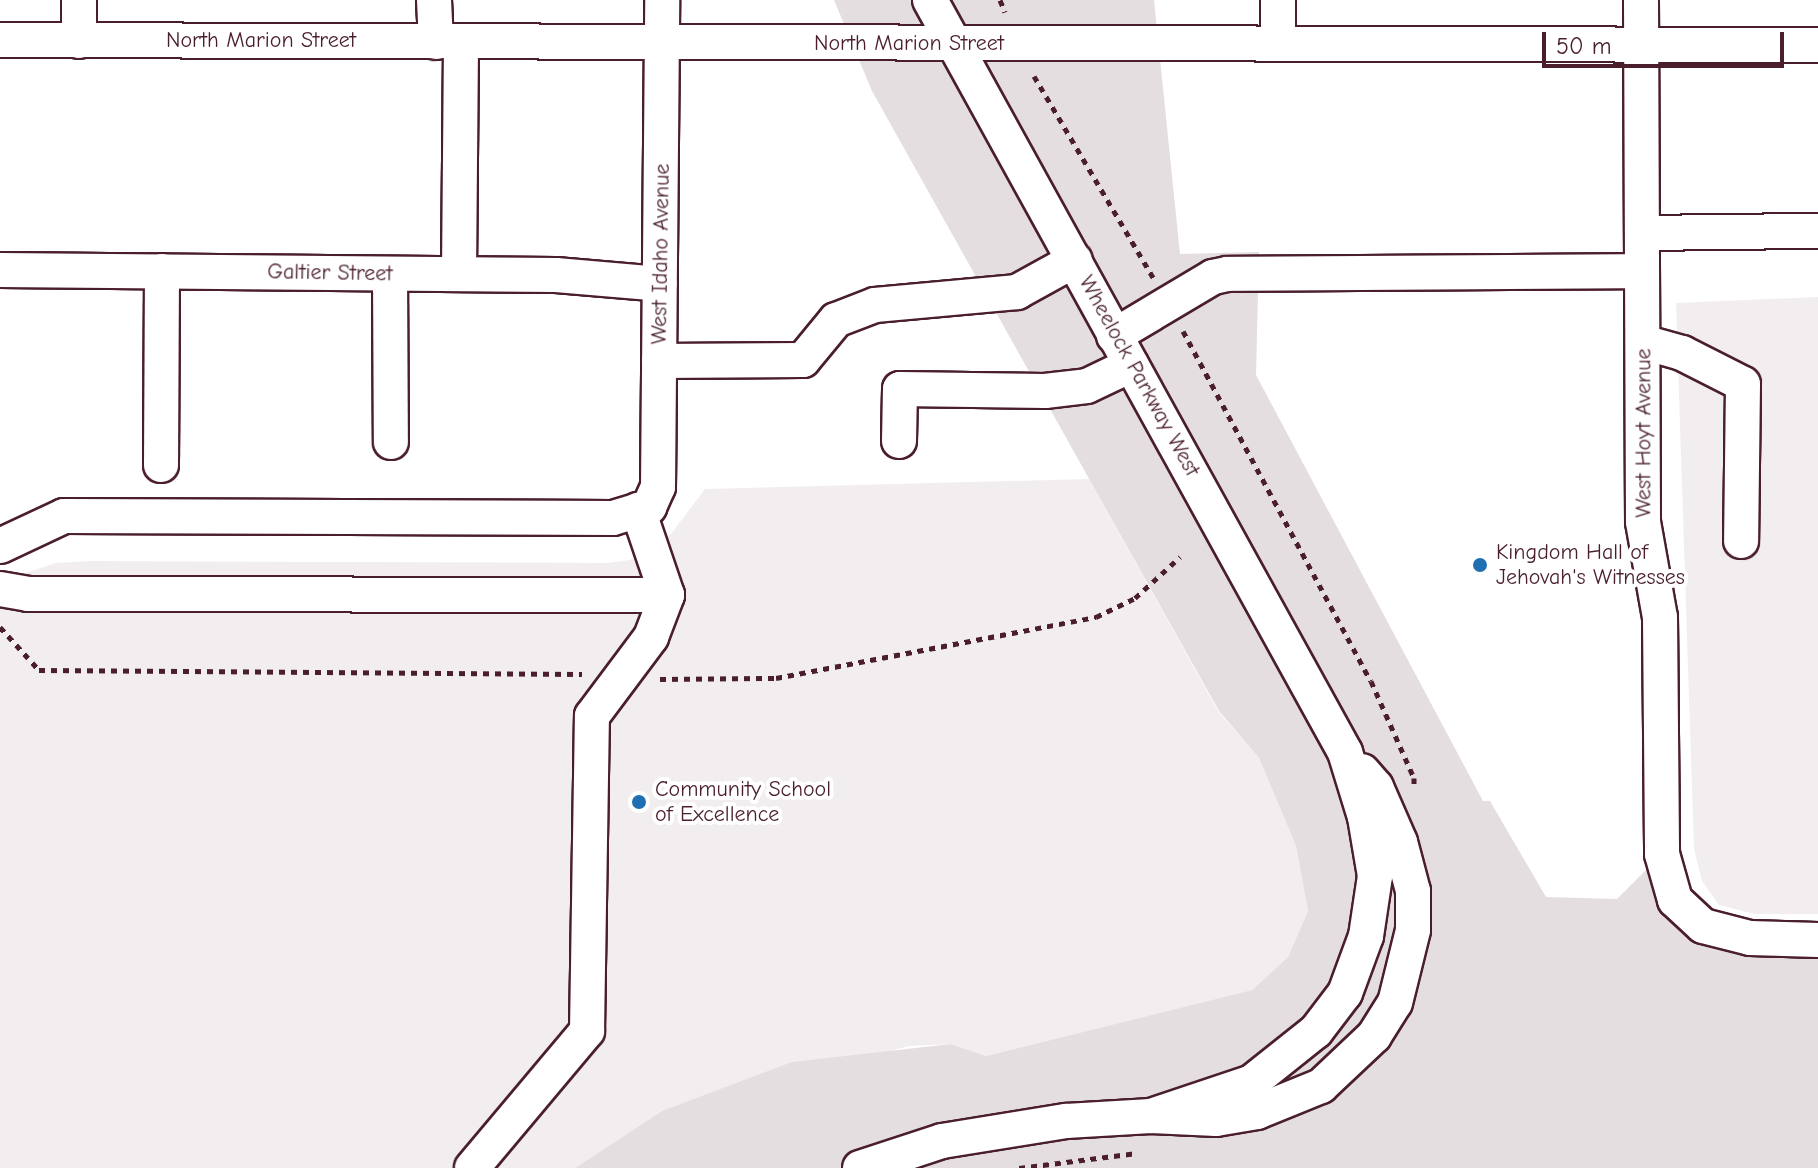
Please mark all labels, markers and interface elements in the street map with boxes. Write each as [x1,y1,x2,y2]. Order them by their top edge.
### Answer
scale bar [1546,16,1788,66]
street label: North Marion Street [166,28,356,54]
street label: North Marion Street [814,31,1004,57]
text: 50 m [1556,32,1612,60]
street label: West Idaho Avenue [646,163,676,345]
street label: Galtier Street [267,259,393,287]
street label: Wheelock Parkway West [1073,271,1205,481]
street label: West Hoyt Avenue [1631,348,1657,518]
place label: Kingdom Hall of Jehovah's Witnesses [1496,539,1685,590]
marker: Kingdom Hall of Jehovah's Witnesses [1471,556,1489,574]
place label: Community School of Excellence [655,776,831,828]
marker: Community School of Excellence [630,793,648,811]

